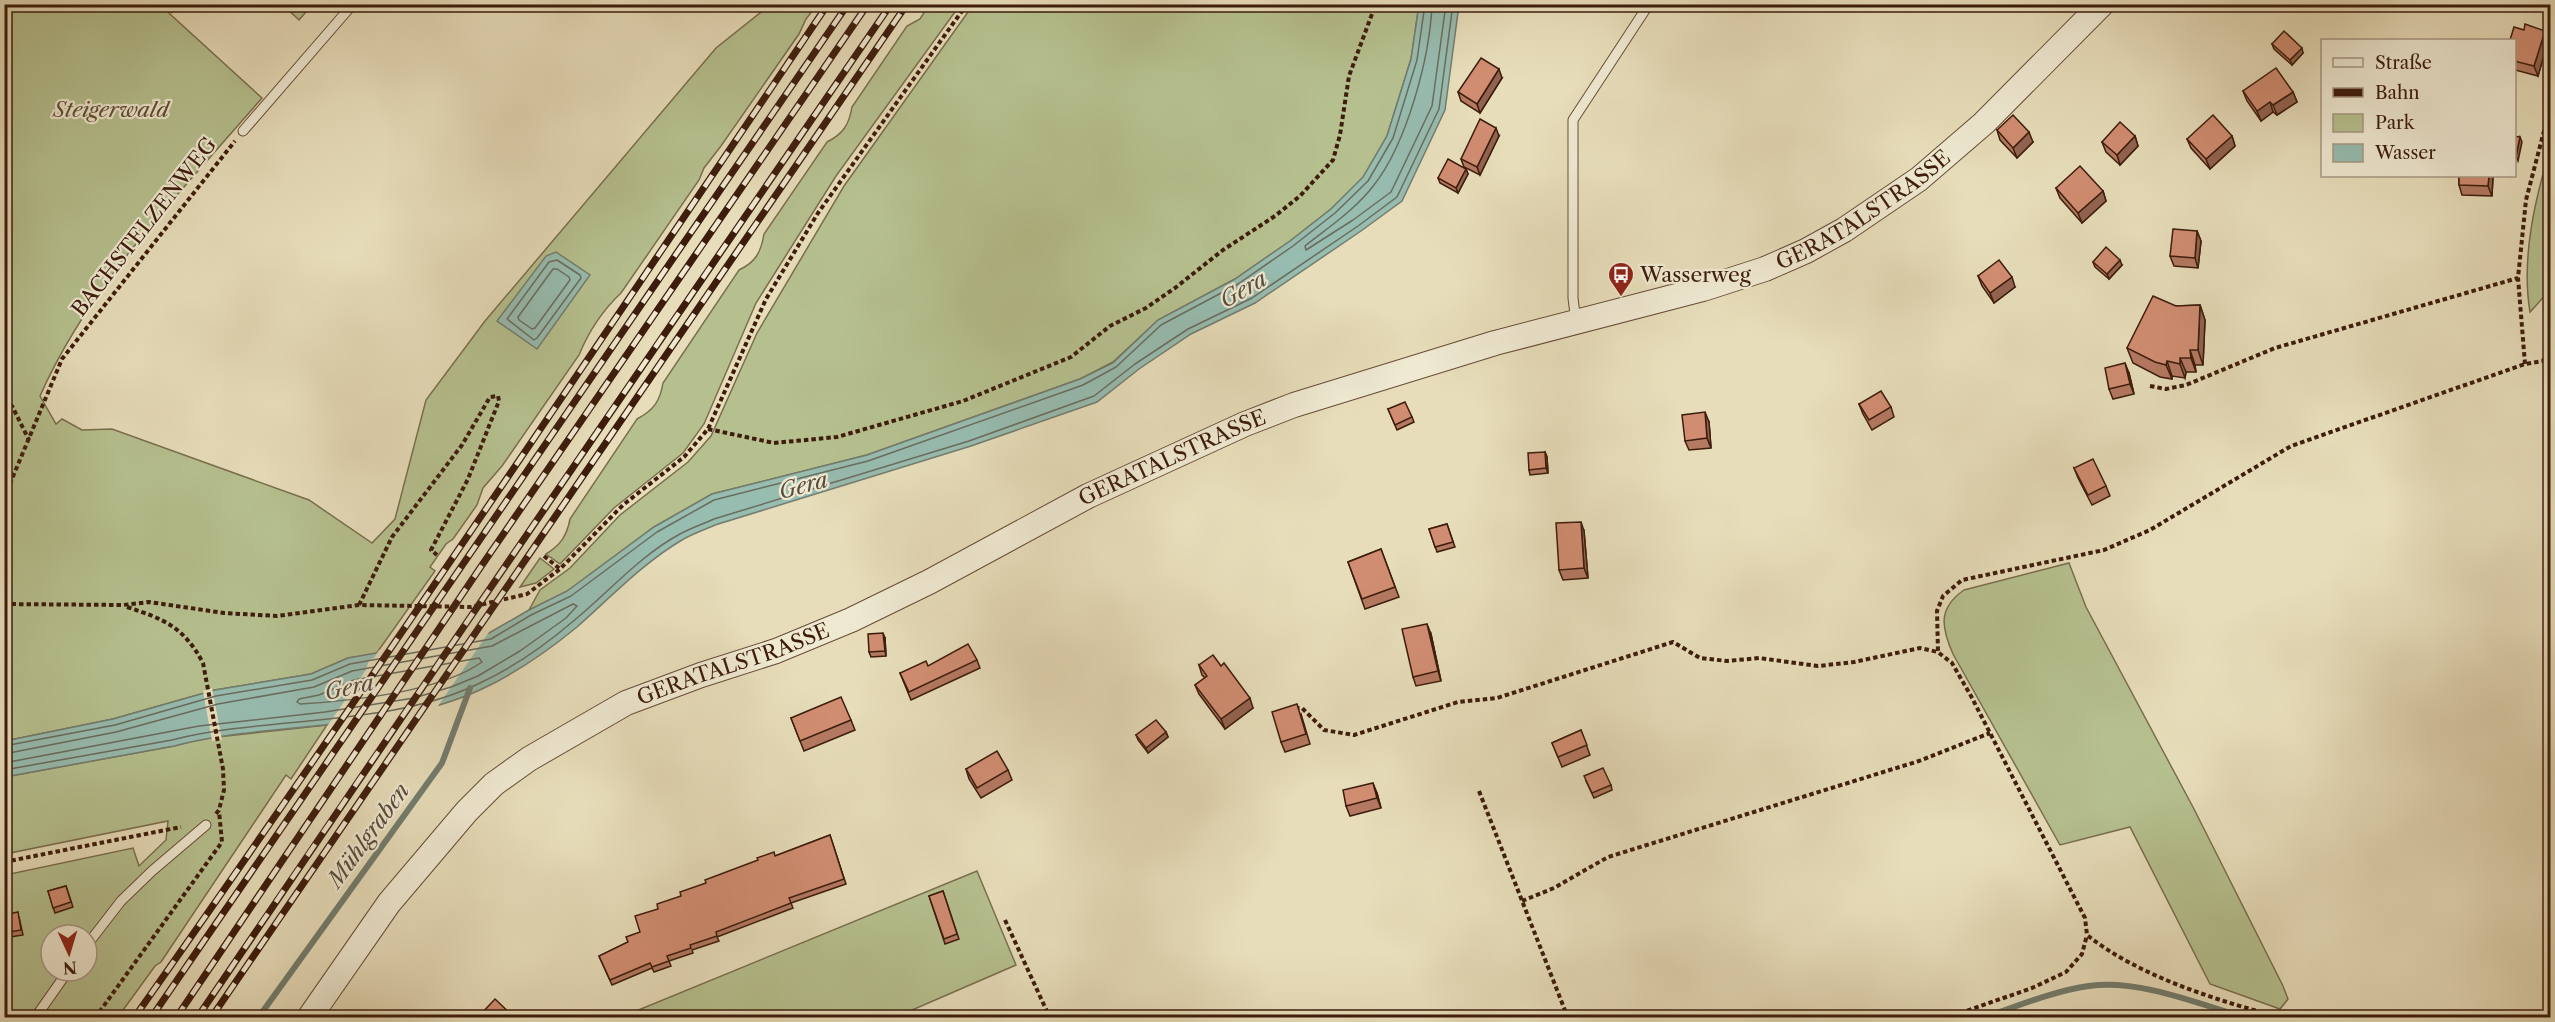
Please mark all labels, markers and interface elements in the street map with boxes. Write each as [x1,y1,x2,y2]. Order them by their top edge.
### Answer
legend [2321,39,2516,177]
text: Straße [2375,52,2432,74]
text: Bahn [2375,82,2420,104]
park label: Steigerwald [51,97,171,122]
text: Park [2375,112,2416,134]
street label: BACHSTELZENWEG [66,132,221,321]
text: Wasser [2374,142,2436,164]
street label: GERATALSTRASSE [1772,145,1955,275]
bus stop icon: Wasserweg [1606,260,1636,298]
place label: Wasserweg [1639,262,1752,287]
water label: Gera [1215,265,1272,314]
street label: GERATALSTRASSE [1074,404,1269,511]
water label: Gera [775,466,831,505]
street label: GERATALSTRASSE [633,617,833,710]
water label: Gera [322,669,376,706]
water label: Mühlgraben [320,778,415,895]
north arrow [39,923,99,983]
text: N [62,958,78,978]

